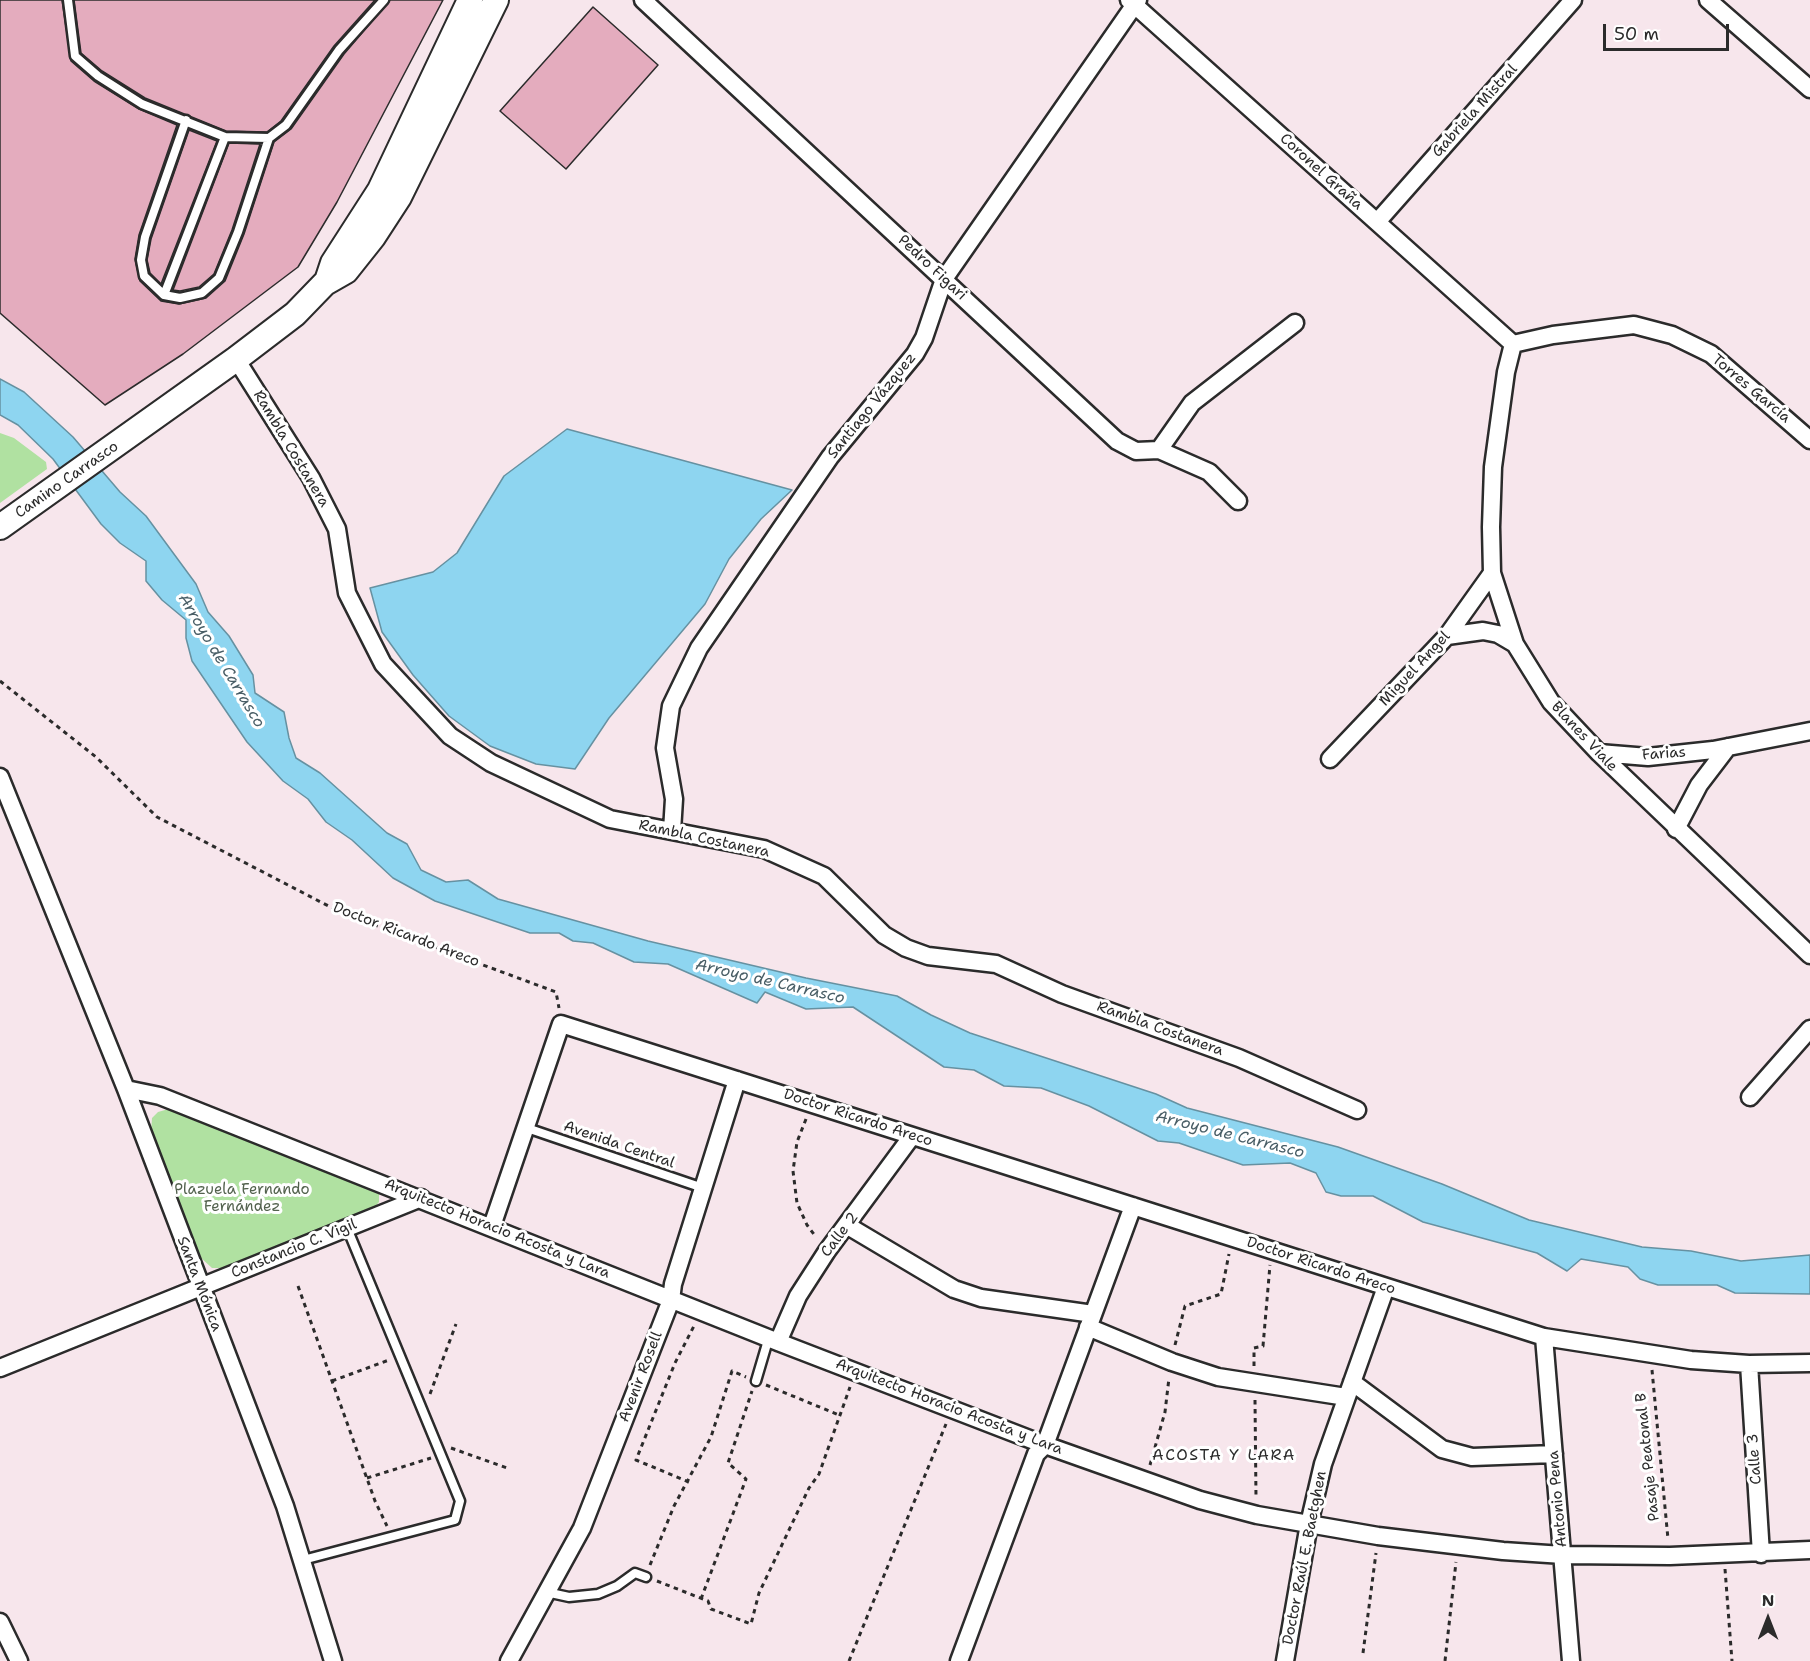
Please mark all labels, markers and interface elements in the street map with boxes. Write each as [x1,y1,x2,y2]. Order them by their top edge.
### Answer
scale bar [1606,12,1732,50]
text: 50 m [1614,22,1659,46]
street label: Gabriela Mistral [1429,61,1521,161]
street label: Coronel Graña [1276,130,1366,214]
street label: Pedro Figari [894,232,970,304]
street label: Santiago Vázquez [824,350,920,462]
street label: Torres García [1708,351,1794,427]
street label: Rambla Costanera [249,387,333,511]
street label: Camino Carrasco [12,438,122,522]
water label: Arroyo de Carrasco [174,591,268,731]
street label: Miguel Angel [1376,628,1454,710]
street label: Blanes Viale [1547,698,1621,776]
street label: Farias [1641,743,1687,765]
street label: Rambla Costanera [637,816,771,862]
street label: Doctor Ricardo Areco [330,899,482,971]
water label: Arroyo de Carrasco [694,955,846,1009]
street label: Rambla Costanera [1094,998,1226,1060]
street label: Doctor Ricardo Areco [781,1085,935,1151]
water label: Arroyo de Carrasco [1154,1107,1306,1163]
street label: Avenida Central [561,1118,677,1172]
street label: Arquitecto Horacio Acosta y Lara [382,1175,612,1283]
park label: Plazuela Fernando Fernández [174,1181,310,1216]
street label: Calle 2 [817,1209,863,1261]
street label: Constancio C. Vigil [229,1216,359,1282]
street label: Doctor Ricardo Areco [1244,1233,1398,1299]
street label: Santa Mónica [173,1234,225,1334]
street label: Avenir Rosell [616,1329,666,1425]
street label: Arquitecto Horacio Acosta y Lara [833,1355,1065,1459]
street label: Pasaje Peatonal B [1632,1392,1664,1522]
street label: Calle 3 [1744,1433,1766,1485]
district label: ACOSTA Y LARA [1152,1446,1296,1466]
street label: Antonio Pena [1545,1450,1571,1548]
street label: Doctor Raúl E. Baetghen [1279,1469,1331,1647]
north arrow [1738,1589,1798,1649]
text: N [1762,1590,1774,1611]

